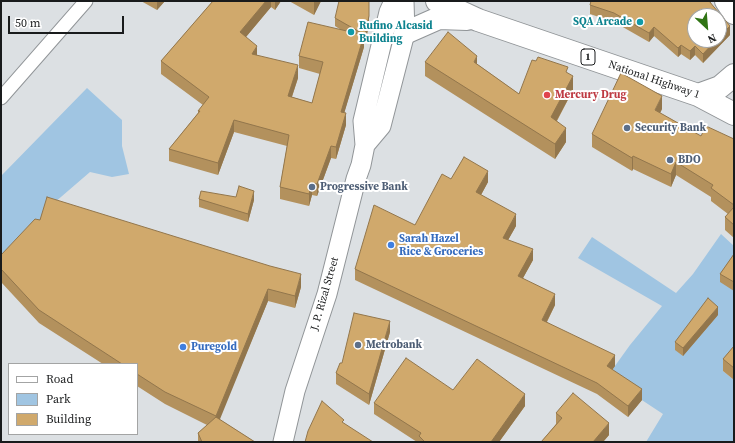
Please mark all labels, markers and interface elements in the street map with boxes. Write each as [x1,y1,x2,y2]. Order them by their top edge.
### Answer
scale bar [10,8,126,34]
north arrow [687,8,727,48]
text: 50 m [15,15,41,31]
place label: SQA Arcade [573,15,632,29]
marker: SQA Arcade [635,17,645,27]
place label: Rufino Alcasid Building [359,19,433,45]
marker: Rufino Alcasid Building [346,27,356,37]
text: N [705,30,719,47]
road number: 1 [581,49,595,65]
street label: National Highway 1 [607,58,701,102]
place label: Mercury Drug [555,88,627,102]
marker: Mercury Drug [542,90,552,100]
place label: Security Bank [635,121,706,135]
marker: Security Bank [622,123,632,133]
place label: BDO [678,153,701,167]
marker: BDO [665,155,675,165]
place label: Progressive Bank [320,180,408,194]
marker: Progressive Bank [307,182,317,192]
place label: Sarah Hazel Rice & Groceries [399,232,483,258]
marker: Sarah Hazel Rice & Groceries [386,240,396,250]
street label: J. P. Rizal Street [308,256,342,332]
place label: Metrobank [366,338,422,352]
place label: Puregold [191,340,237,354]
marker: Metrobank [353,340,363,350]
marker: Puregold [178,342,188,352]
legend [8,363,138,435]
text: Road [46,371,73,387]
text: Park [46,391,71,407]
text: Building [46,411,91,427]

